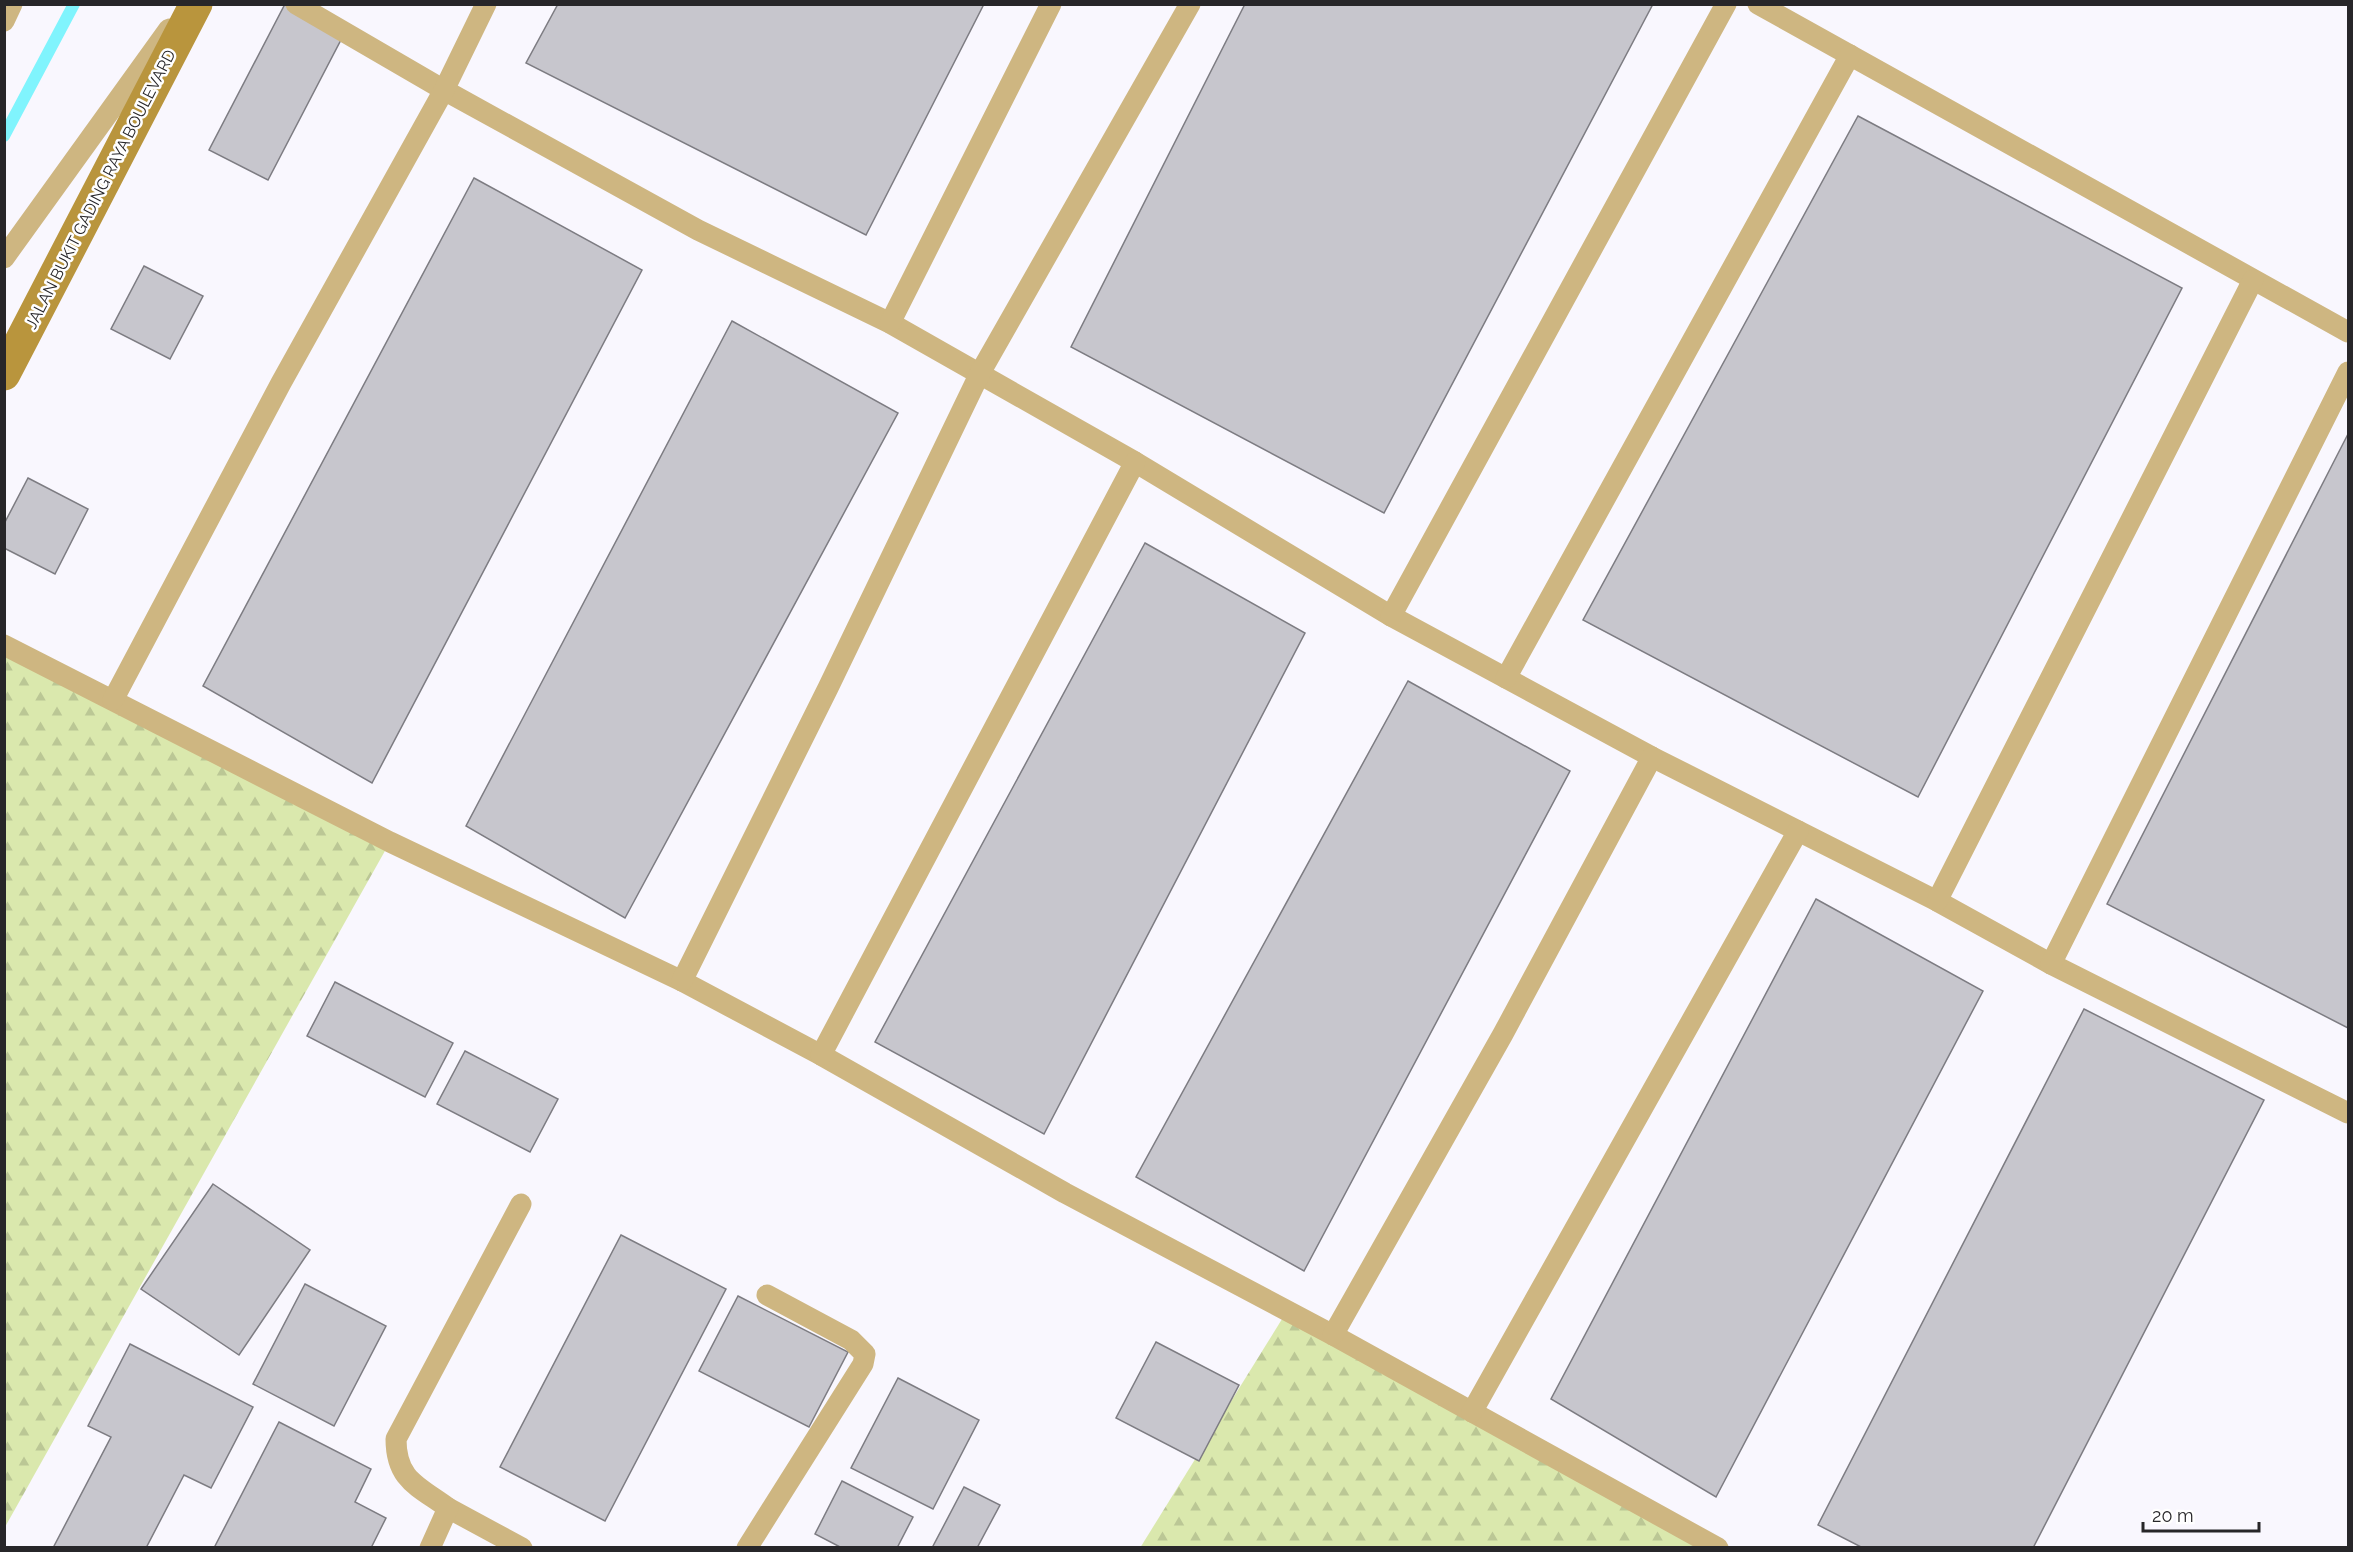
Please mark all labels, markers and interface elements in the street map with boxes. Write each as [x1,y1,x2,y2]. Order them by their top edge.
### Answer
street label: JALAN BUKIT GADING RAYA BOULEVARD [21,46,179,332]
scale bar [2143,1495,2258,1533]
text: 20 m [2152,1505,2194,1526]

